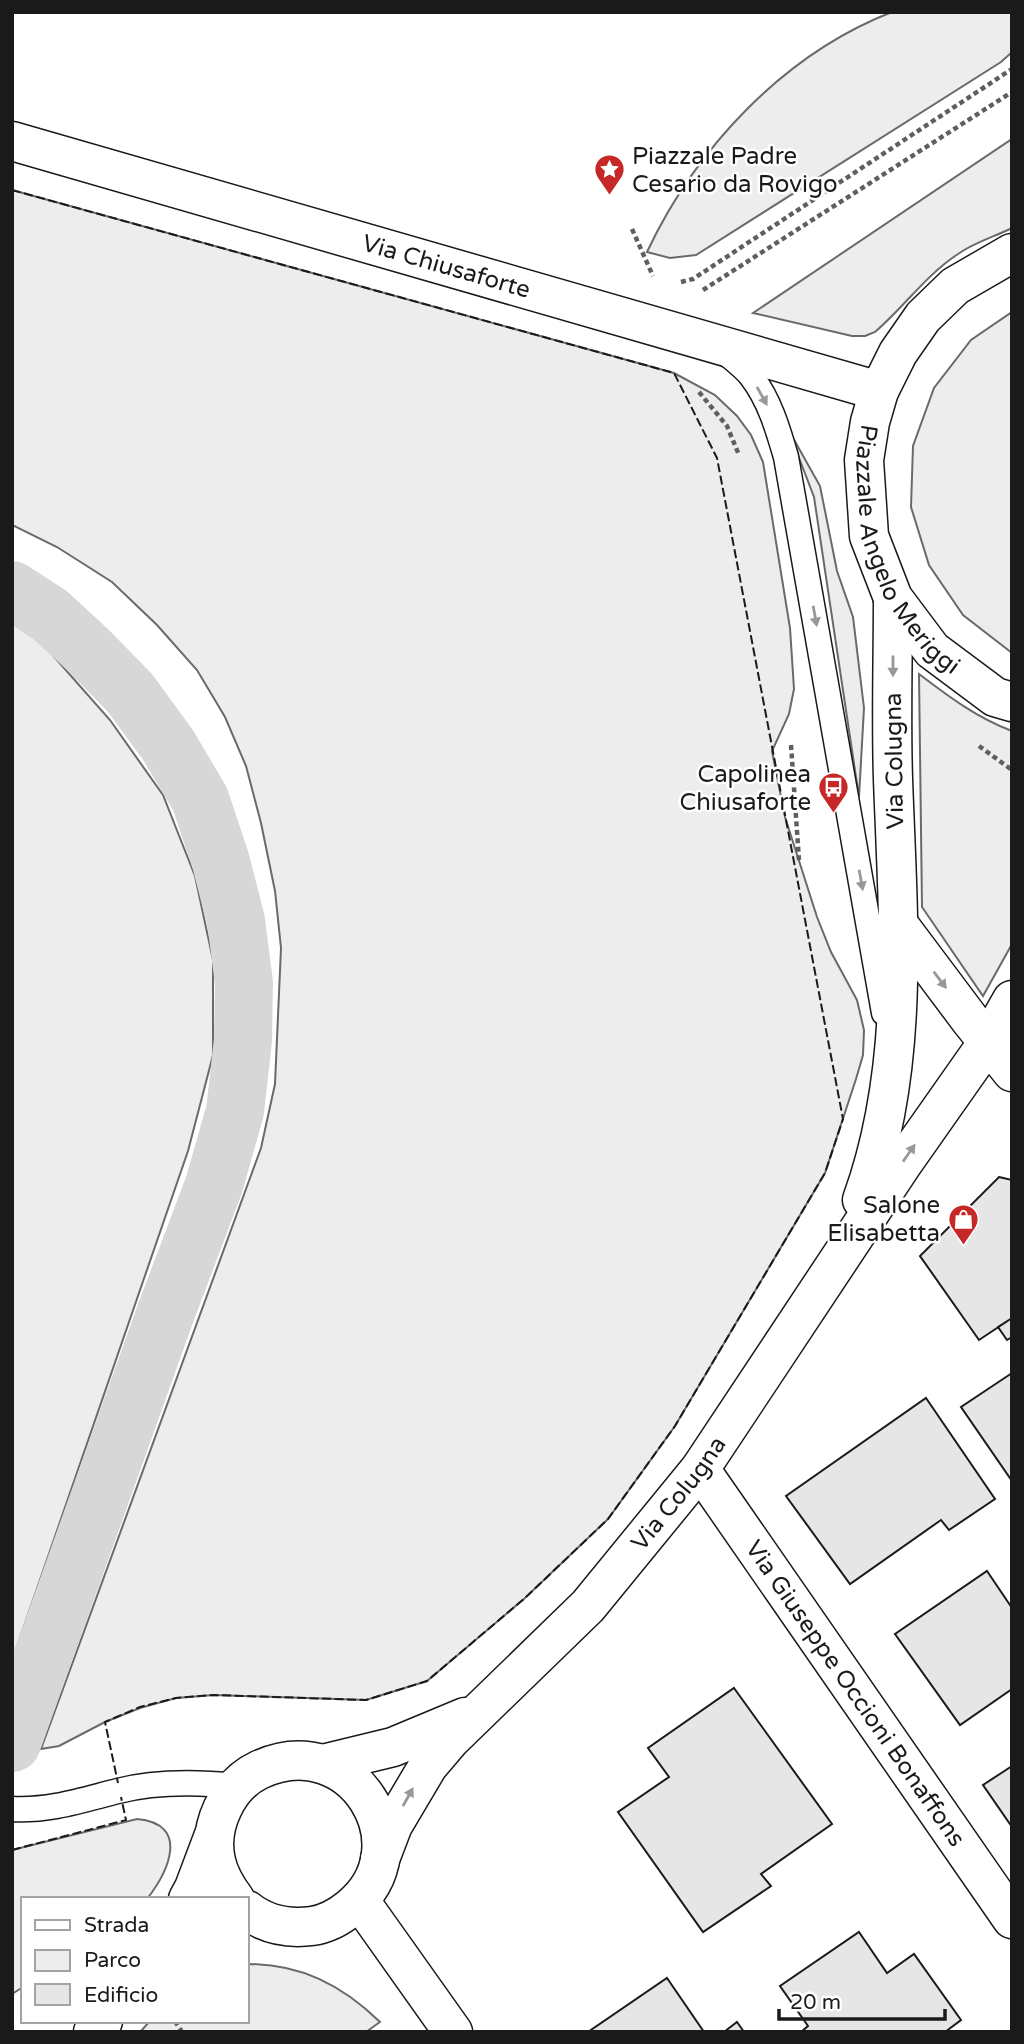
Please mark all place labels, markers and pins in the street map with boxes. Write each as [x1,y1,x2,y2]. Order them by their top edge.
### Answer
place label: Piazzale Padre Cesario da Rovigo [632,142,838,199]
place icon: Piazzale Padre Cesario da Rovigo [592,153,626,197]
place label: Capolinea Chiusaforte [680,760,811,817]
bus stop icon: Capolinea Chiusaforte [817,771,851,815]
place label: Salone Elisabetta [827,1191,940,1248]
shop icon: Salone Elisabetta [946,1202,980,1246]

